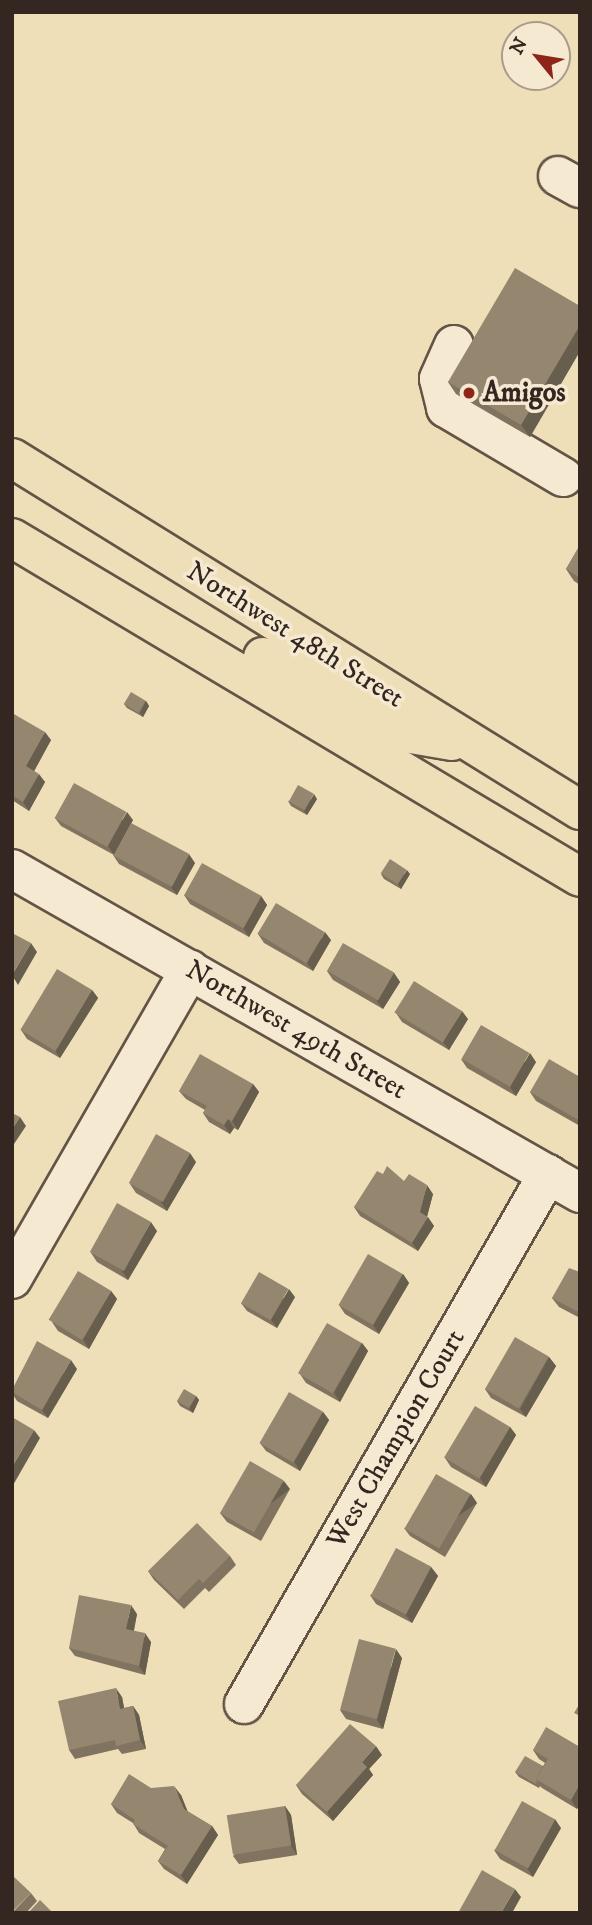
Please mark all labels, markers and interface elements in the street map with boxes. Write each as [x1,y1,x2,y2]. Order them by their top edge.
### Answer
north arrow [501,21,571,91]
text: N [505,34,533,59]
place label: Amigos [483,376,566,410]
marker: Amigos [461,385,477,401]
street label: Northwest 48th Street [180,555,410,715]
street label: Northwest 49th Street [180,953,412,1107]
street label: West Champion Court [320,1324,472,1554]

